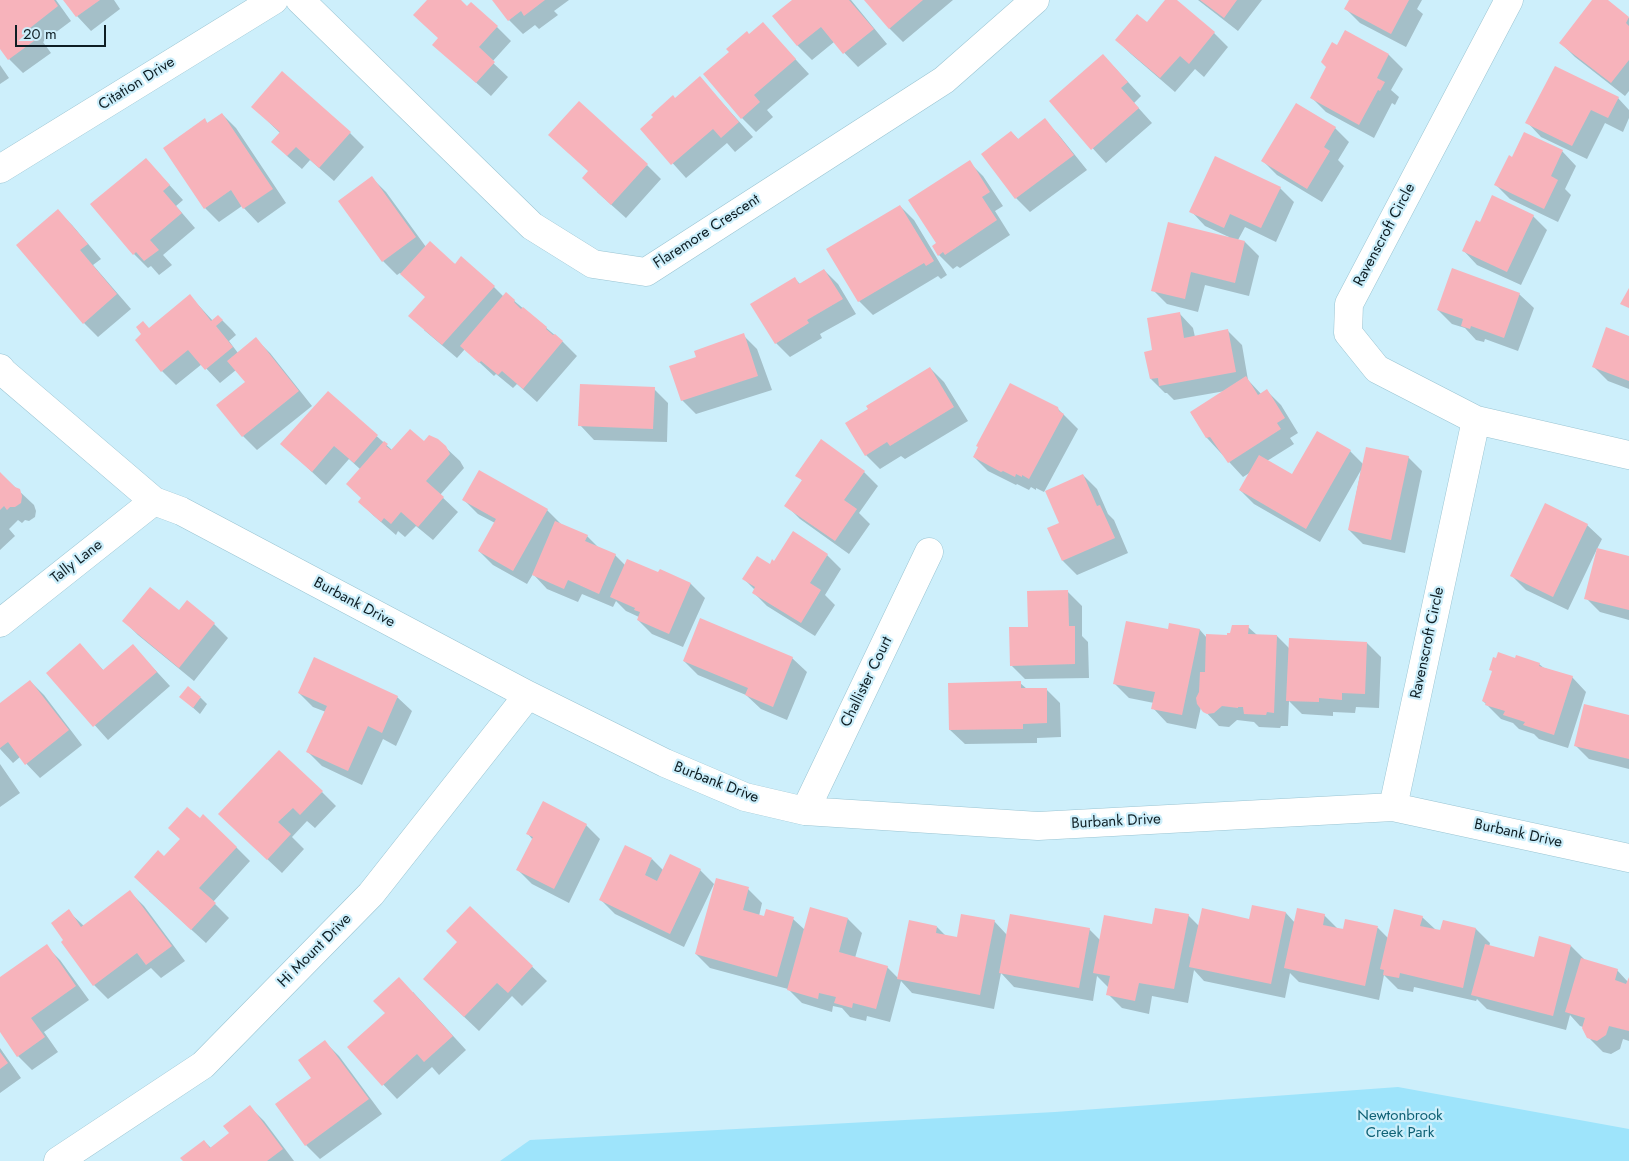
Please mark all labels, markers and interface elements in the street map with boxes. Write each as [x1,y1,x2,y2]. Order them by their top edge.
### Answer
scale bar [18,15,109,47]
text: 20 m [23,23,57,45]
street label: Citation Drive [96,53,178,115]
street label: Ravenscroft Circle [1350,181,1420,289]
street label: Flaremore Crescent [650,191,764,273]
street label: Tally Lane [48,536,106,588]
street label: Burbank Drive [310,574,398,632]
street label: Ravenscroft Circle [1407,586,1449,700]
street label: Challister Court [837,634,897,730]
street label: Burbank Drive [671,759,761,807]
street label: Burbank Drive [1071,811,1161,833]
street label: Burbank Drive [1472,816,1564,852]
street label: Hi Mount Drive [274,910,356,992]
park label: Newtonbrook Creek Park [1357,1107,1443,1142]

